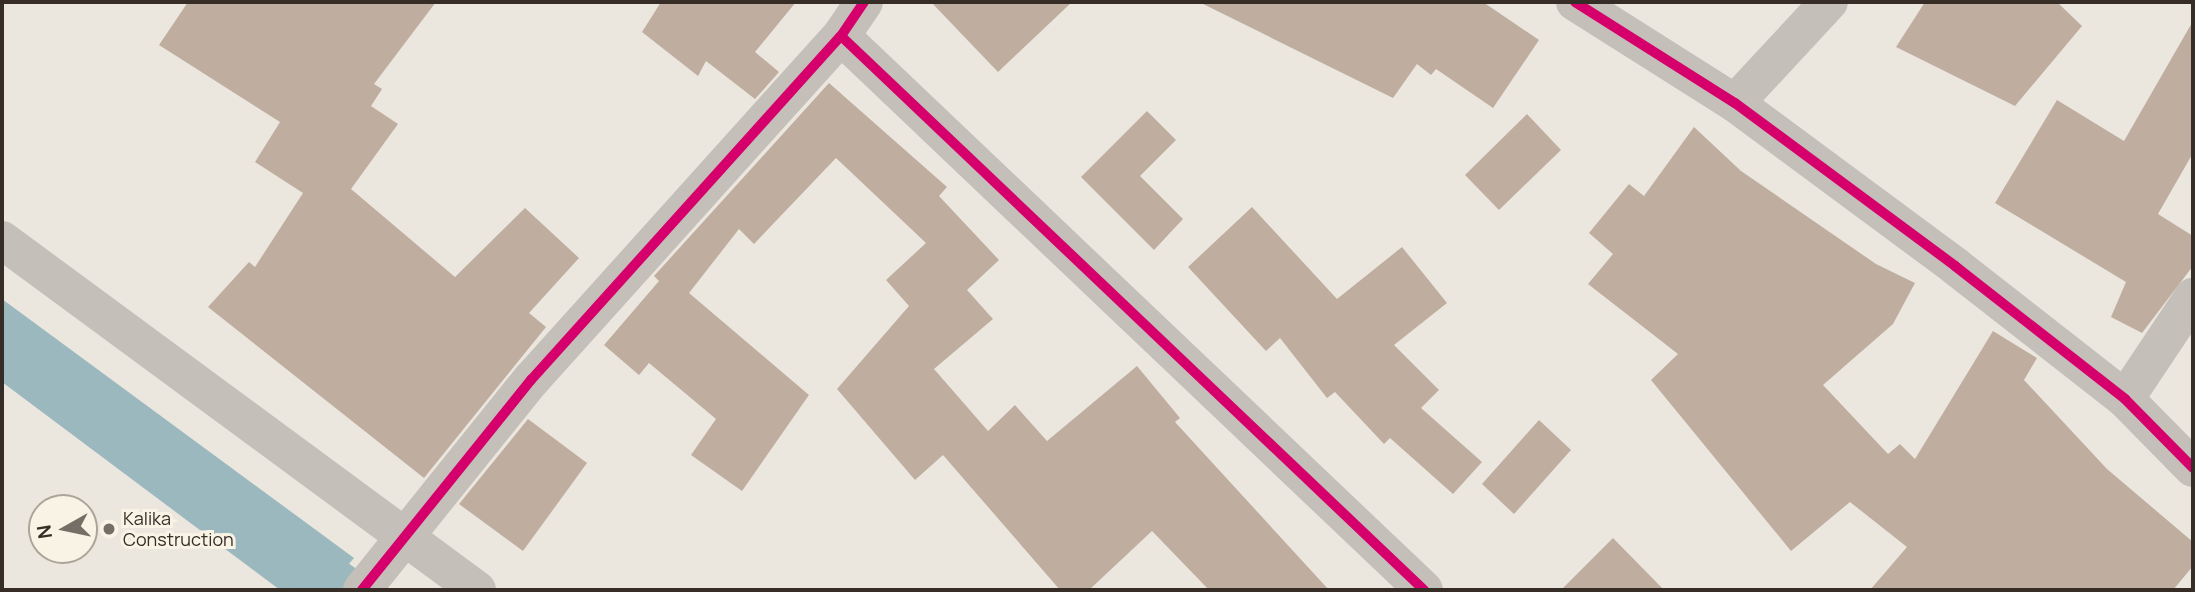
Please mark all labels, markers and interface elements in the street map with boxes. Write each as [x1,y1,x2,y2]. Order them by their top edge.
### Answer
north arrow [28,494,98,564]
place label: Kalika Construction [123,508,234,550]
marker: Kalika Construction [101,521,117,537]
text: N [30,523,58,541]

